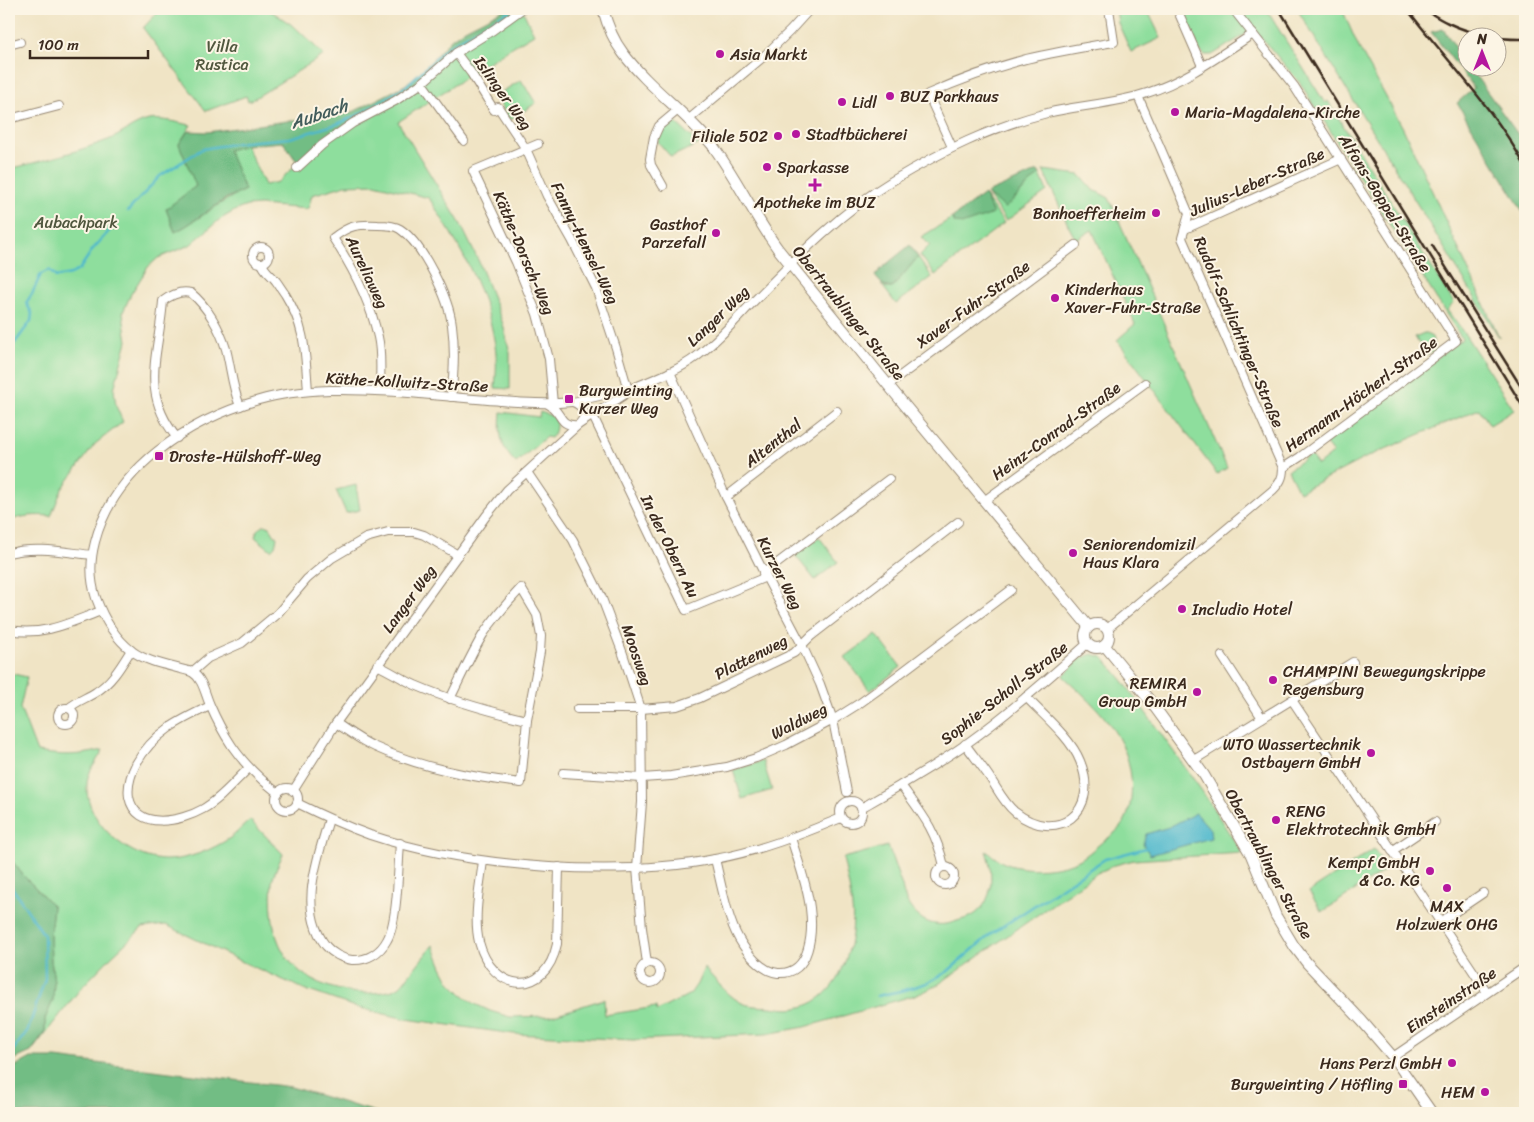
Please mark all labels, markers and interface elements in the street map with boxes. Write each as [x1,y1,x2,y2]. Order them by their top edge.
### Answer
text: N [1476,27,1487,52]
scale bar [30,28,148,60]
north arrow [1456,28,1506,78]
text: 100 m [38,32,79,58]
park label: Villa Rustica [195,32,249,79]
place label: Asia Markt [729,40,808,69]
marker: Asia Markt [714,48,726,60]
street label: Islinger Weg [465,49,540,137]
place label: BUZ Parkhaus [900,82,999,111]
place label: Lidl [852,88,877,117]
water label: Aubach [285,89,353,139]
marker: BUZ Parkhaus [884,90,896,102]
marker: Lidl [836,96,848,108]
place label: Maria-Magdalena-Kirche [1185,98,1360,127]
marker: Maria-Magdalena-Kirche [1169,106,1181,118]
place label: Stadtbücherei [806,120,908,149]
place label: Filiale 502 [692,122,768,151]
street label: Alfons-Goppel-Straße [1330,127,1439,278]
marker: Stadtbücherei [790,128,802,140]
marker: Filiale 502 [772,130,784,142]
street label: Julius-Leber-Straße [1184,139,1329,225]
place label: Sparkasse [777,153,849,182]
marker: Sparkasse [761,161,773,173]
street label: Fanny-Hensel-Weg [543,177,627,309]
marker: Apotheke im BUZ [809,179,821,191]
street label: Käthe-Dorsch-Weg [485,186,563,320]
place label: Apotheke im BUZ [753,188,877,217]
place label: Bonhoefferheim [1033,199,1146,228]
marker: Bonhoefferheim [1150,207,1162,219]
park label: Aubachpark [33,208,118,237]
place label: Gasthof Parzefall [642,210,708,257]
marker: Gasthof Parzefall [710,227,722,239]
street label: Aureliaweg [337,230,397,314]
street label: Rudolf-Schlichtinger-Straße [1185,232,1293,432]
street label: Obertraublinger Straße [785,239,913,387]
street label: Xaver-Fuhr-Straße [909,252,1037,356]
place label: Kinderhaus Xaver-Fuhr-Straße [1064,275,1201,322]
street label: Langer Weg [679,278,757,354]
marker: Kinderhaus Xaver-Fuhr-Straße [1049,292,1061,304]
street label: Hermann-Höcherl-Straße [1278,328,1444,460]
street label: Käthe-Kollwitz-Straße [325,363,489,401]
street label: Heinz-Conrad-Straße [985,374,1127,488]
place label: Burgweinting Kurzer Weg [579,376,673,423]
marker: Burgweinting Kurzer Weg [563,393,575,405]
street label: Altenthal [737,411,809,476]
place label: Droste-Hülshoff-Weg [169,442,321,471]
marker: Droste-Hülshoff-Weg [153,450,165,462]
street label: In der Obern Au [632,488,708,603]
place label: Seniorendomizil Haus Klara [1083,530,1196,577]
street label: Kurzer Weg [749,531,811,615]
marker: Seniorendomizil Haus Klara [1067,547,1079,559]
street label: Langer Weg [374,558,444,640]
place label: Includio Hotel [1191,595,1293,624]
marker: Includio Hotel [1176,603,1188,615]
street label: Moosweg [613,620,661,690]
street label: Plattenweg [709,626,793,688]
street label: Sophie-Scholl-Straße [933,633,1075,753]
place label: CHAMPINI Bewegungskrippe Regensburg [1283,657,1486,704]
place label: REMIRA Group GmbH [1099,669,1187,716]
marker: CHAMPINI Bewegungskrippe Regensburg [1267,674,1279,686]
marker: REMIRA Group GmbH [1191,686,1203,698]
street label: Waldweg [765,694,833,748]
place label: WTO Wassertechnik Ostbayern GmbH [1223,730,1362,777]
marker: WTO Wassertechnik Ostbayern GmbH [1365,747,1377,759]
street label: Obertraublinger Straße [1217,783,1321,945]
place label: RENG Elektrotechnik GmbH [1286,797,1437,844]
marker: RENG Elektrotechnik GmbH [1270,814,1282,826]
place label: Kempf GmbH & Co. KG [1328,848,1420,895]
marker: Kempf GmbH & Co. KG [1424,865,1436,877]
marker: MAX Holzwerk OHG [1441,882,1453,894]
place label: MAX Holzwerk OHG [1396,892,1498,939]
street label: Einsteinstraße [1400,959,1502,1041]
place label: Hans Perzl GmbH [1320,1049,1443,1078]
marker: Hans Perzl GmbH [1446,1057,1458,1069]
place label: Burgweinting / Höfling [1231,1070,1393,1099]
marker: Burgweinting / Höfling [1397,1078,1409,1090]
place label: HEM [1441,1078,1475,1107]
marker: HEM [1479,1086,1491,1098]

